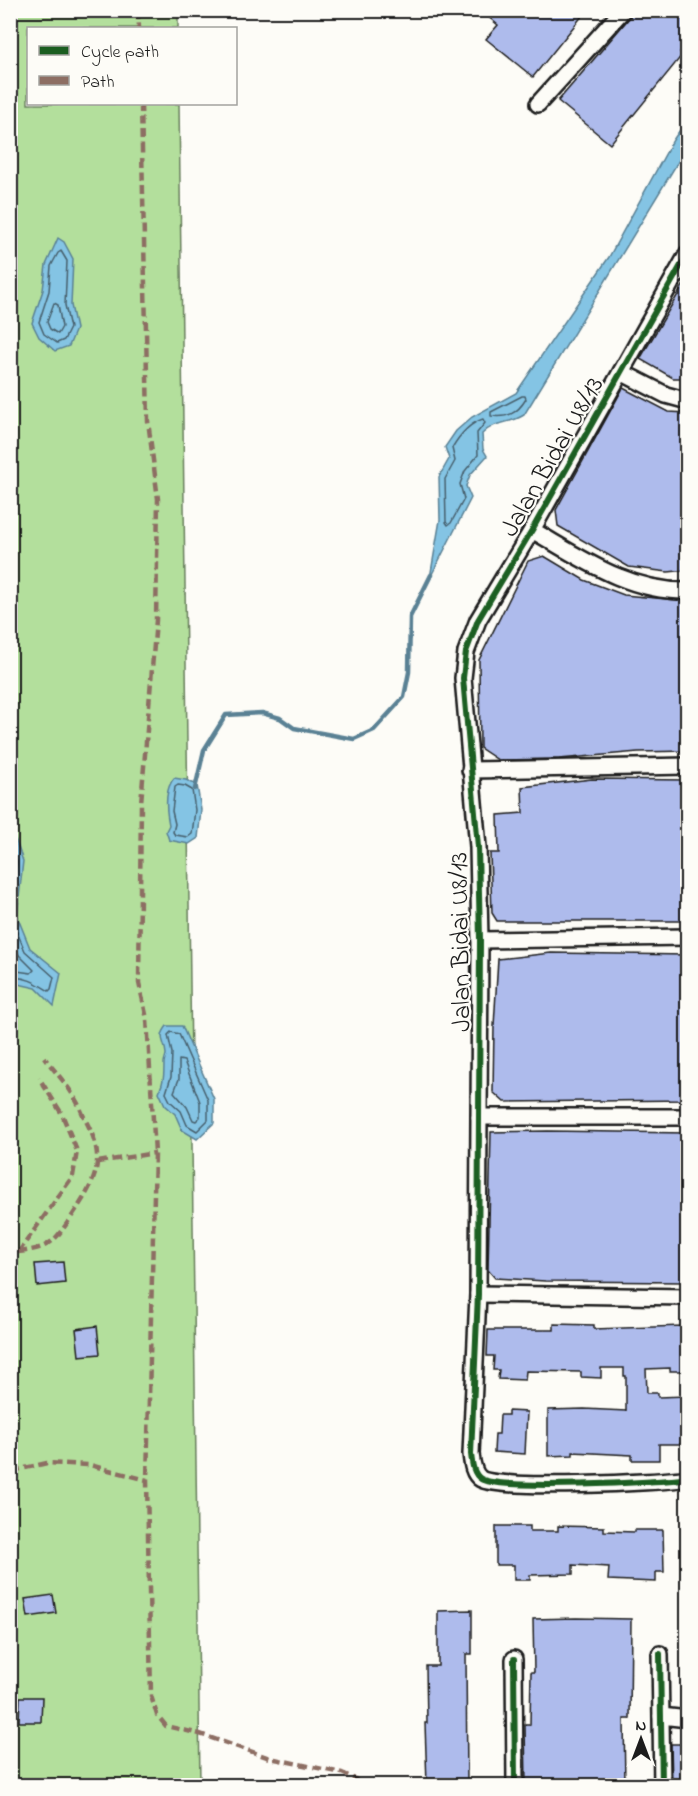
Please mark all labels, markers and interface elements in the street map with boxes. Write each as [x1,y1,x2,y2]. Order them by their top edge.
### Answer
legend [27,27,237,105]
text: Cycle path [81,40,159,66]
text: Path [81,70,115,96]
street label: Jalan Bidai U8/13 [492,370,615,545]
street label: Jalan Bidai U8/13 [441,852,483,1032]
north arrow [611,1709,671,1769]
text: N [636,1714,647,1738]

